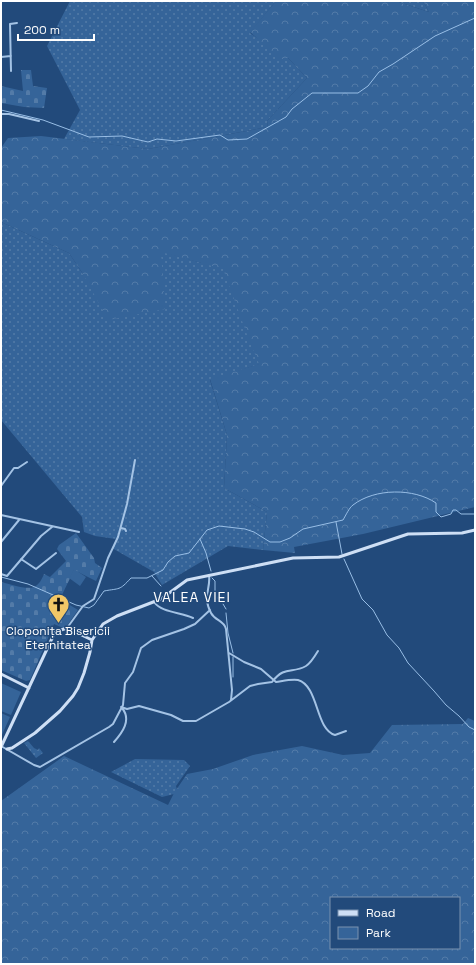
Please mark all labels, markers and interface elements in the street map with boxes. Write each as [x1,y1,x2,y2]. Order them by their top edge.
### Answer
scale bar [18,16,94,42]
text: 200 m [24,22,60,38]
district label: VALEA VIEI [153,588,231,606]
church icon: Cloponița Bisericii Eternitatea [45,591,71,624]
place label: Cloponița Bisericii Eternitatea [6,623,110,653]
legend [330,897,460,949]
text: Road [366,905,395,921]
text: Park [366,925,391,941]

